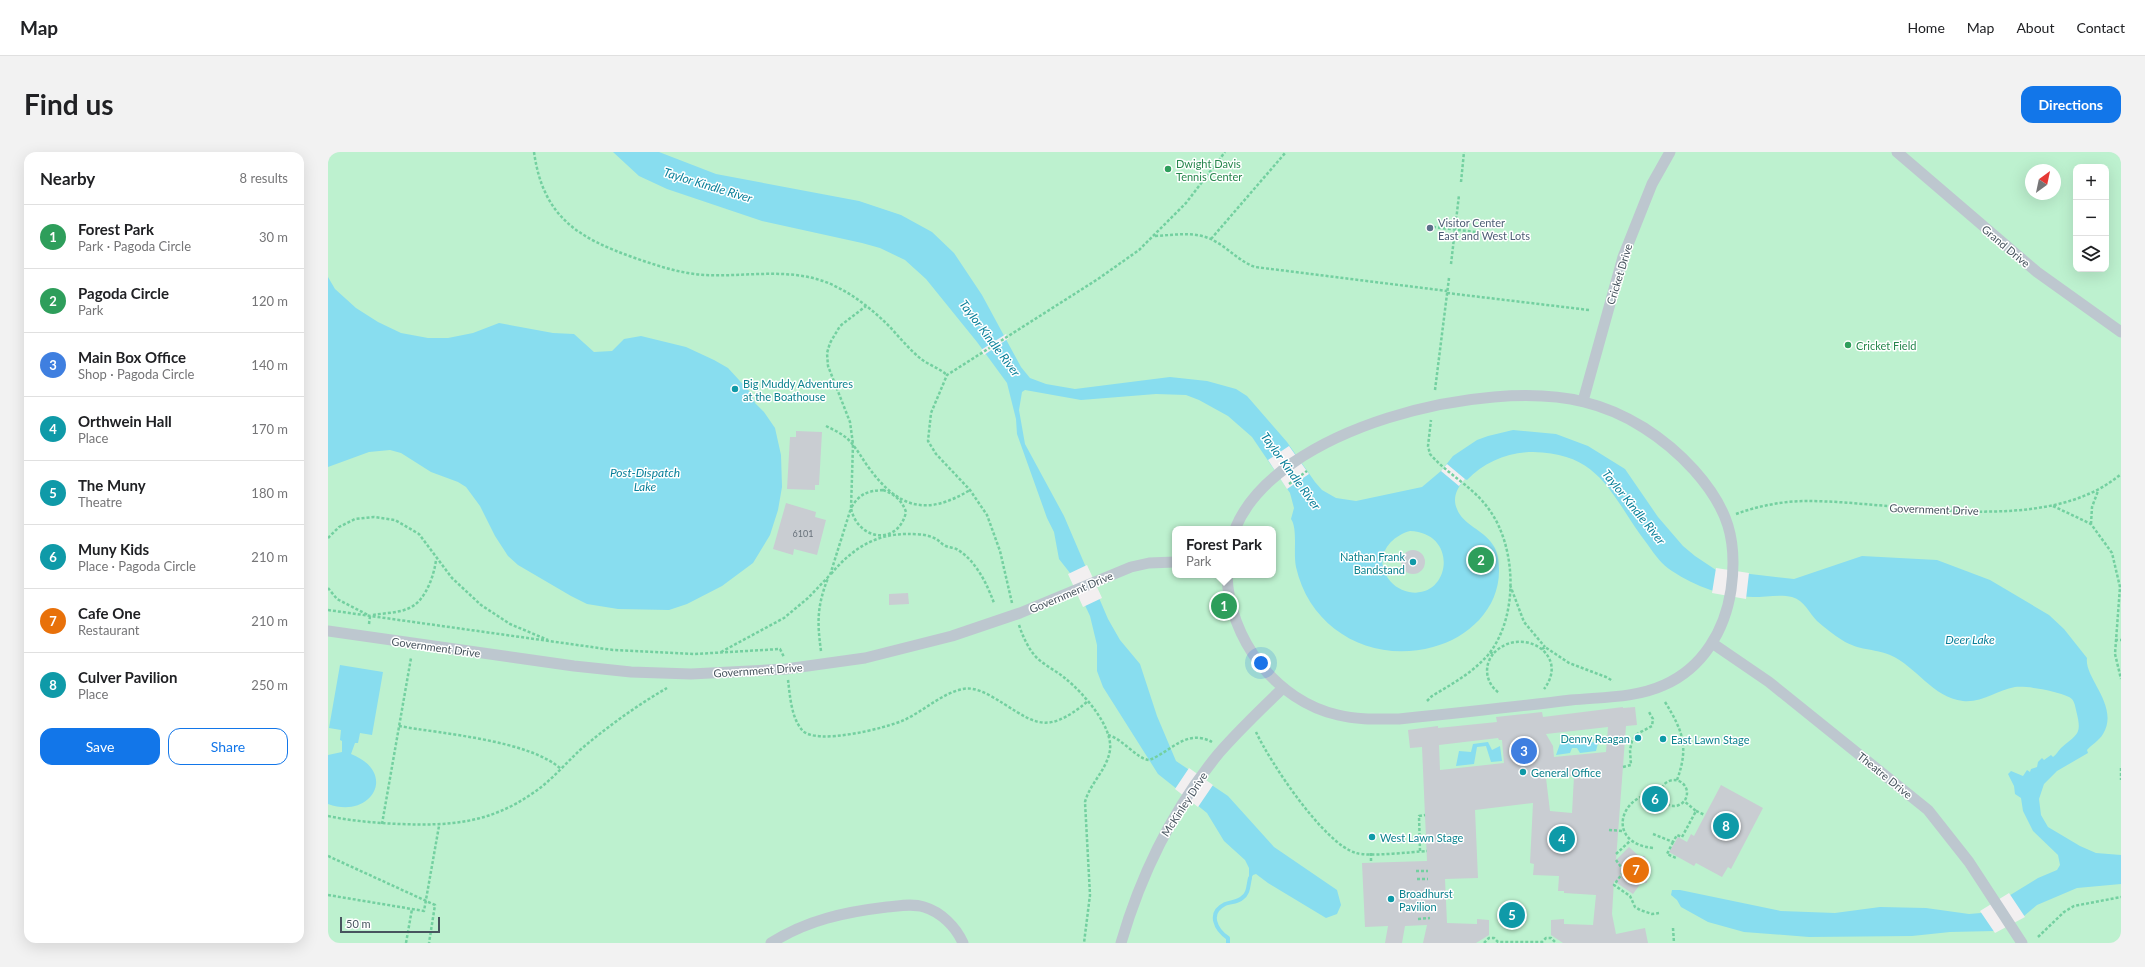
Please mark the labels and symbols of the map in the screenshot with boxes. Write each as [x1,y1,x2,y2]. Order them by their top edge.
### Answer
place label: Dwight Davis Tennis Center [1176,157,1242,183]
water label: Taylor Kindle River [662,164,755,206]
marker: Dwight Davis Tennis Center [1163,164,1173,174]
north arrow [2025,164,2061,200]
place label: Visitor Center East and West Lots [1438,216,1530,242]
street label: Grand Drive [1979,222,2033,270]
marker: Visitor Center East and West Lots [1425,223,1435,233]
street label: Cricket Drive [1604,242,1635,306]
water label: Taylor Kindle River [956,297,1024,380]
place label: Cricket Field [1856,339,1916,352]
marker: Cricket Field [1843,340,1853,350]
place label: Big Muddy Adventures at the Boathouse [743,377,853,403]
marker: Big Muddy Adventures at the Boathouse [730,384,740,394]
water label: Taylor Kindle River [1258,429,1325,513]
water label: Post-Dispatch Lake [610,465,680,494]
water label: Taylor Kindle River [1599,467,1669,548]
street label: Government Drive [1889,501,1979,517]
house number: 6101 [793,528,813,539]
pin: 2 [1468,545,1494,575]
place label: Nathan Frank Bandstand [1340,550,1405,576]
marker: Nathan Frank Bandstand [1408,557,1418,567]
street label: Government Drive [1027,568,1115,615]
pin: 1 [1211,591,1237,621]
water label: Deer Lake [1945,632,1995,647]
street label: Government Drive [391,634,481,660]
your location [1251,653,1271,673]
street label: Government Drive [713,660,803,680]
place label: Denny Reagan [1560,732,1630,745]
marker: Denny Reagan [1633,733,1643,743]
place label: East Lawn Stage [1671,733,1750,746]
marker: East Lawn Stage [1658,734,1668,744]
pin: 3 [1511,736,1537,766]
street label: Theatre Drive [1855,749,1915,801]
place label: General Office [1531,766,1601,779]
marker: General Office [1518,767,1528,777]
street label: McKinley Drive [1158,769,1210,839]
pin: 6 [1642,784,1668,814]
pin: 8 [1713,811,1739,841]
pin: 4 [1549,824,1575,854]
place label: West Lawn Stage [1380,831,1464,844]
marker: West Lawn Stage [1367,832,1377,842]
pin: 7 [1623,855,1649,885]
place label: Broadhurst Pavilion [1399,887,1453,913]
marker: Broadhurst Pavilion [1386,894,1396,904]
pin: 5 [1499,900,1525,930]
scale bar [340,915,440,934]

